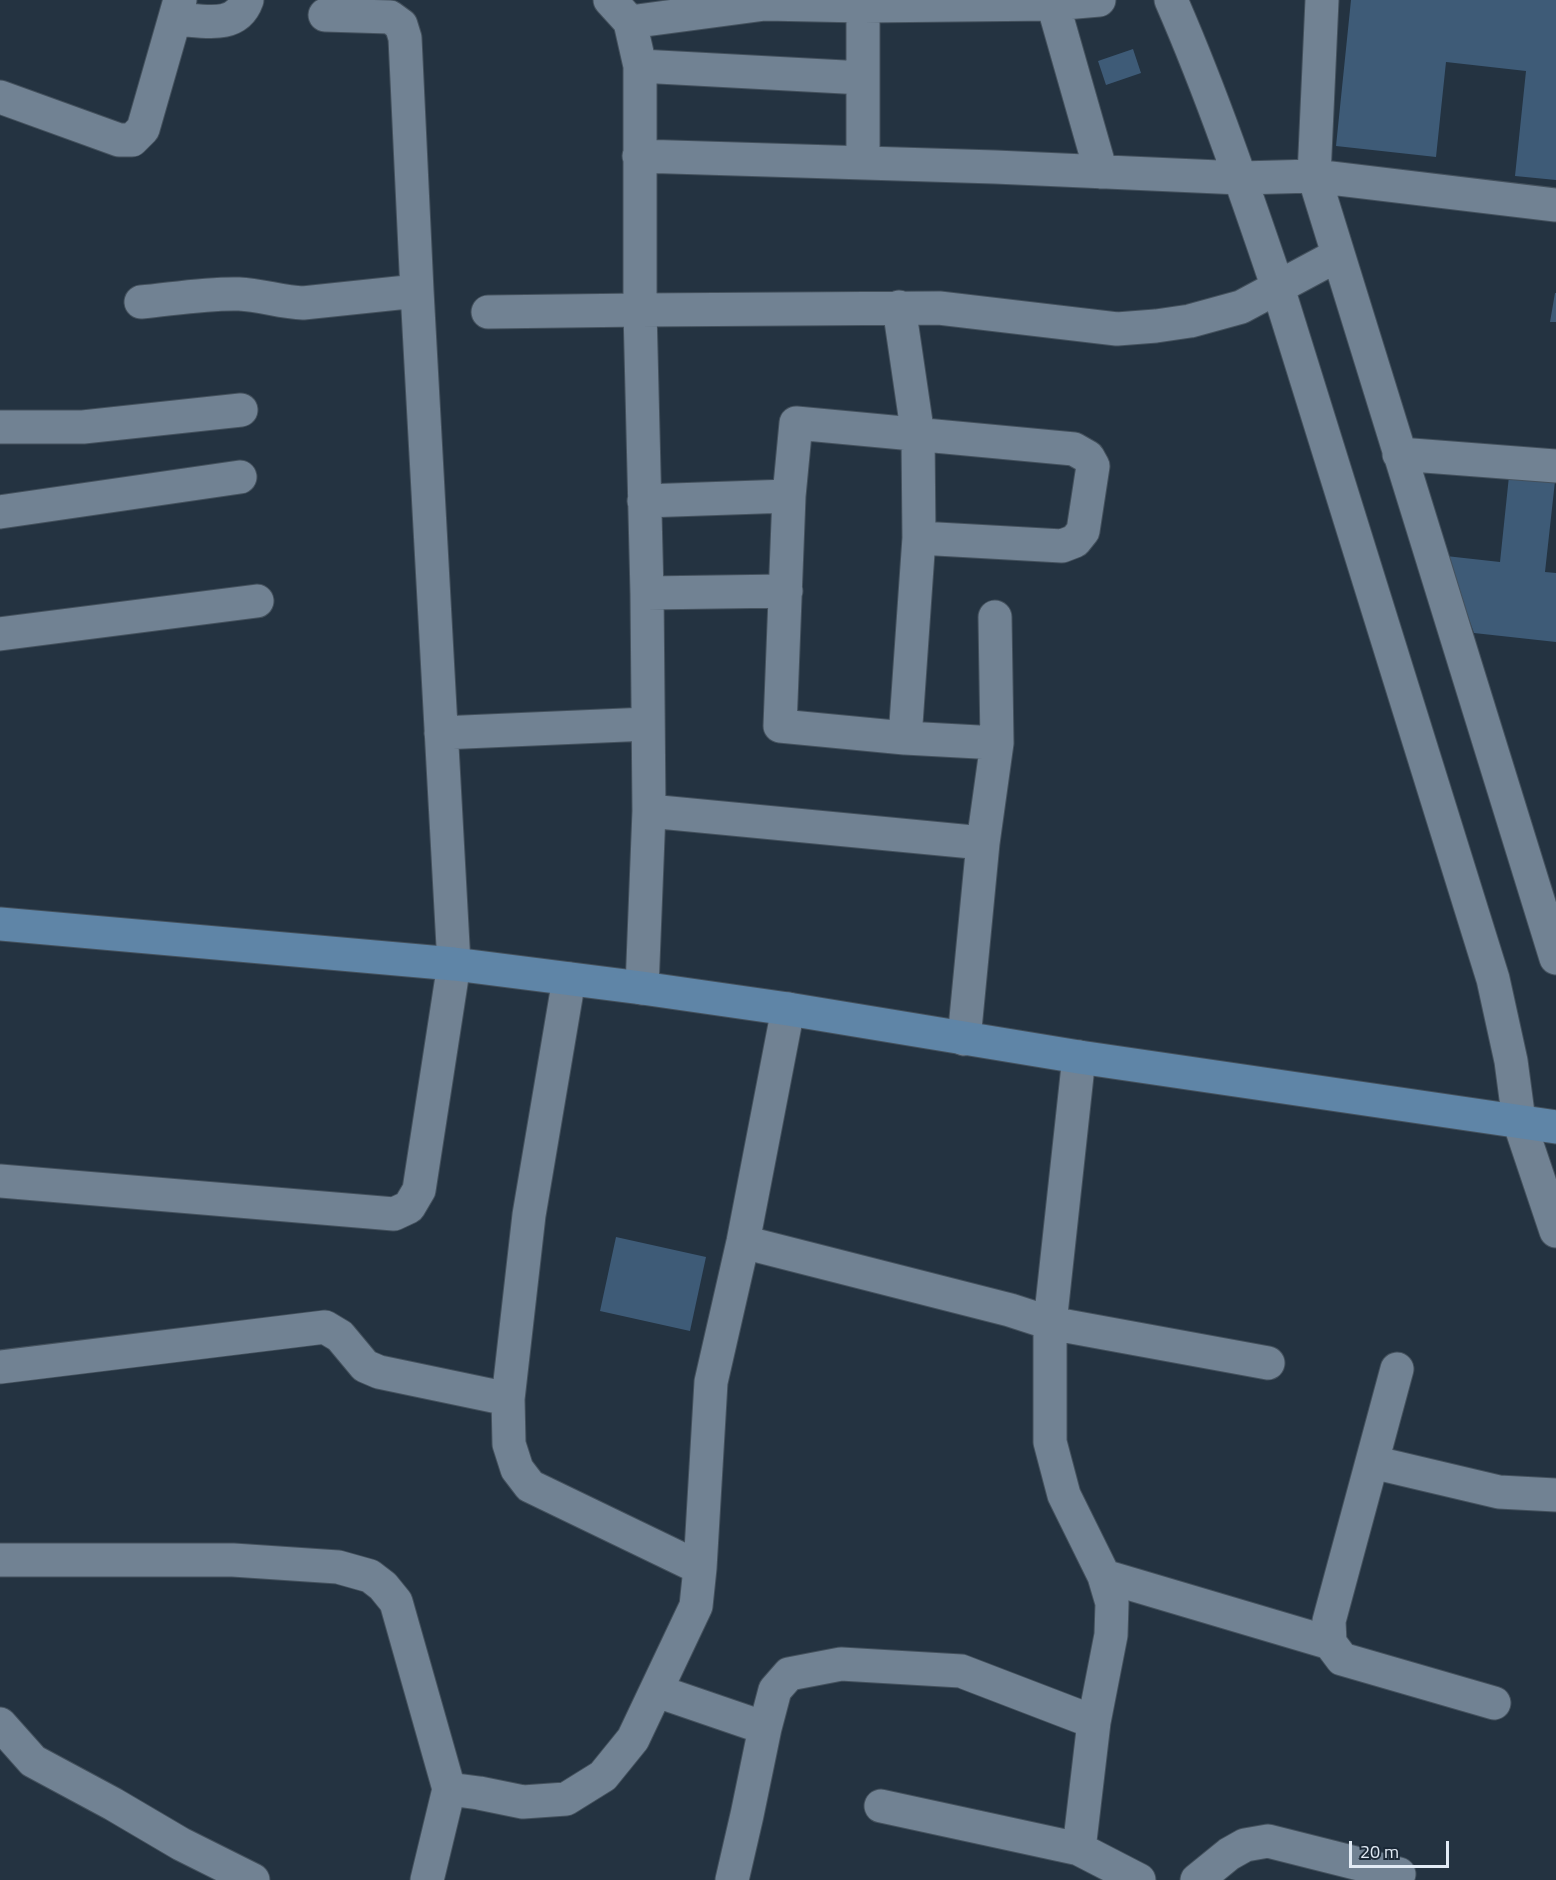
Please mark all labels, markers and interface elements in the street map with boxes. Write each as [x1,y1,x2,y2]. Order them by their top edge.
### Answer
scale bar [1352,1829,1452,1867]
text: 20 m [1360,1838,1399,1865]

